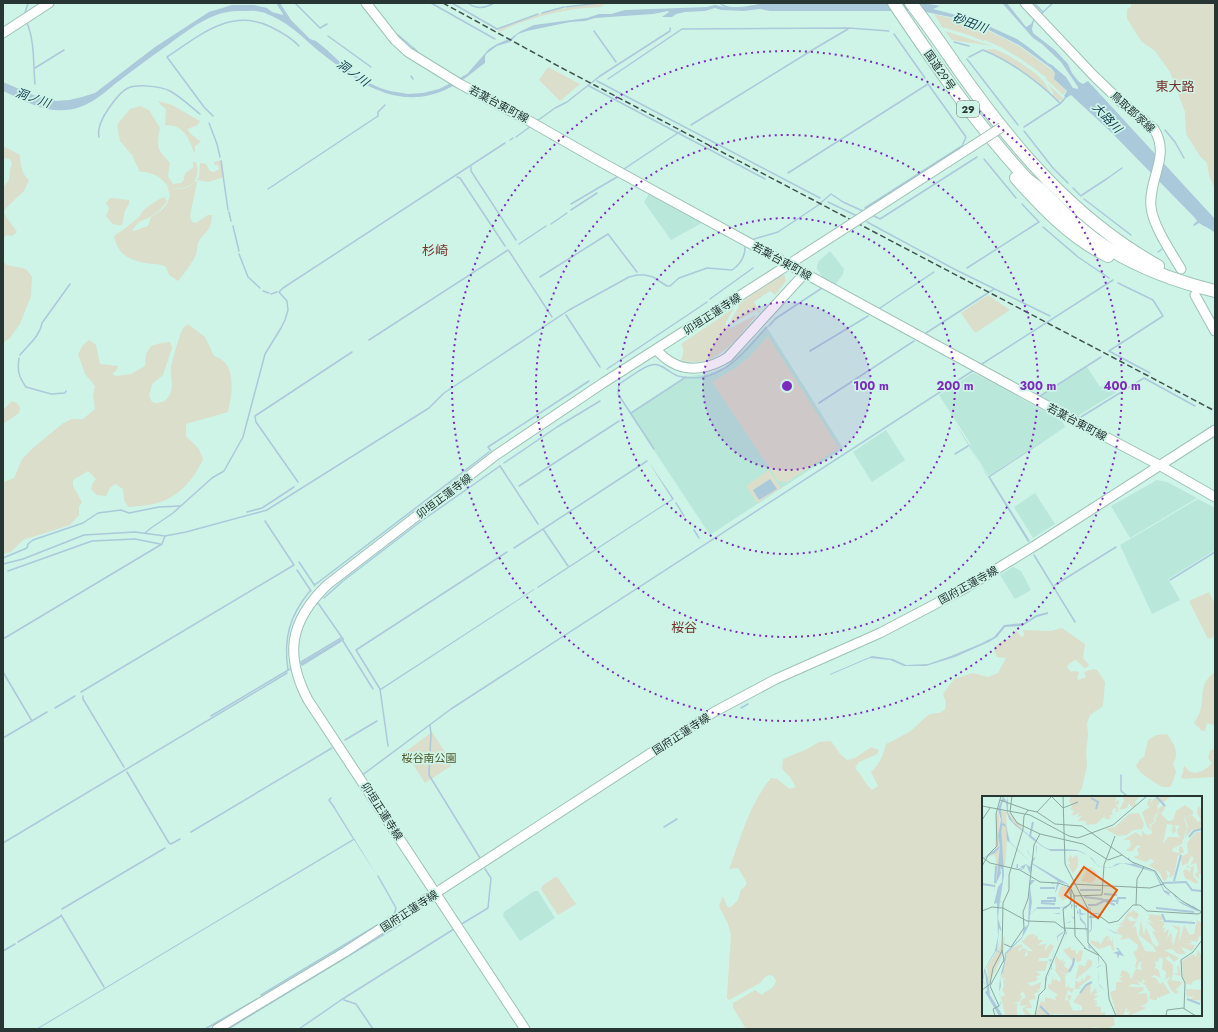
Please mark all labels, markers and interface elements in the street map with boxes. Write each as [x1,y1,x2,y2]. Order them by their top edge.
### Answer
water label: 砂田川 [950,8,992,38]
street label: 国道29号 [920,47,960,93]
water label: 洞ノ川 [333,55,374,92]
district label: 東大路 [1155,77,1195,96]
street label: 若葉台東町線 [466,81,532,127]
water label: 洞ノ川 [13,84,55,113]
street label: 鳥取郡家線 [1107,88,1159,136]
water label: 大路川 [1088,99,1127,139]
road number: 29 [957,101,979,117]
street label: 若葉台東町線 [749,238,815,284]
district label: 杉崎 [422,241,448,260]
street label: 卯垣正蓮寺線 [680,289,744,339]
text: 100 m [853,377,889,395]
text: 200 m [936,377,974,395]
text: 300 m [1020,377,1057,395]
text: 400 m [1103,377,1141,395]
centre of rings [780,379,794,393]
street label: 若葉台東町線 [1044,399,1110,445]
street label: 卯垣正蓮寺線 [413,470,475,522]
street label: 国府正蓮寺線 [935,562,1001,608]
district label: 桜谷 [671,618,697,637]
street label: 国府正蓮寺線 [649,709,713,759]
park label: 桜谷南公園 [402,750,457,766]
street label: 卯垣正蓮寺線 [357,779,407,843]
inset map [982,796,1202,1016]
street label: 国府正蓮寺線 [377,886,441,936]

